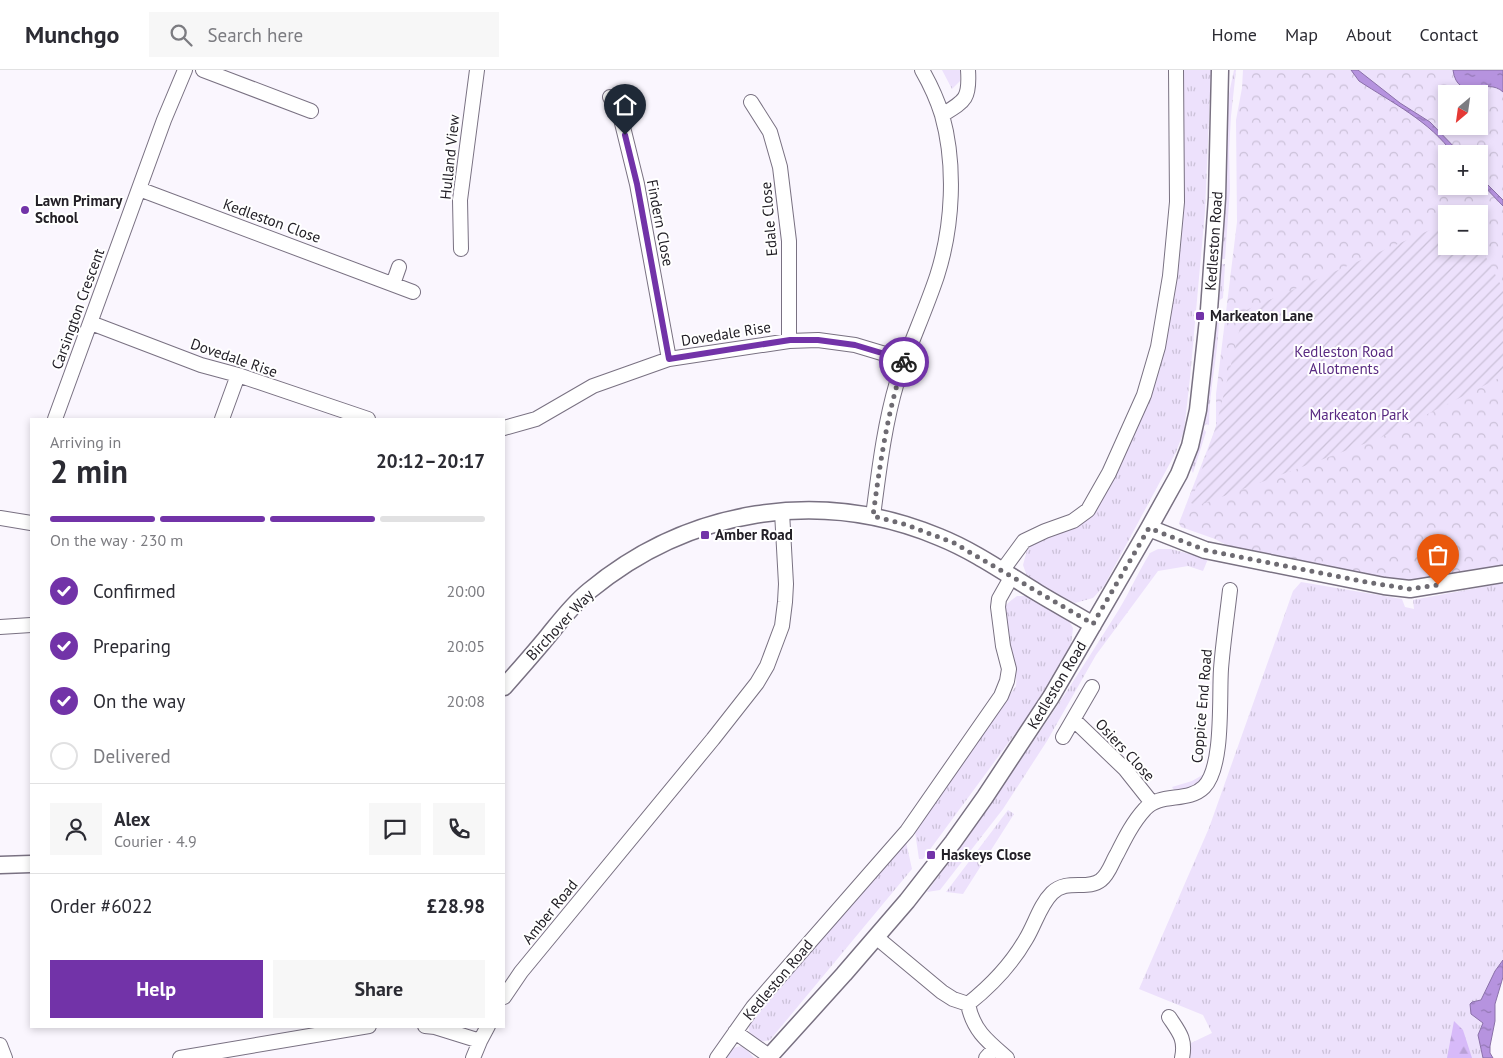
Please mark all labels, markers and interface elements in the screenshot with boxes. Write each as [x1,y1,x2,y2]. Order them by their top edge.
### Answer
search box [149,12,499,57]
text: Munchgo [25,19,119,50]
icon: search [167,21,195,49]
text: Search here [207,23,303,47]
text: Home [1211,23,1257,46]
text: Map [1285,23,1318,46]
text: About [1346,23,1392,46]
text: Contact [1420,23,1478,46]
pin [604,84,646,135]
north arrow [1438,85,1488,135]
map controls [1438,85,1488,255]
icon: home [611,91,639,119]
street label: Hulland View [436,114,463,200]
button: + [1438,145,1488,195]
street label: Findern Close [643,178,678,268]
street label: Edale Close [756,181,781,257]
place label: Lawn Primary School [35,191,123,227]
street label: Kedleston Road [1201,191,1226,291]
street label: Kedleston Close [221,194,324,247]
marker: Lawn Primary School [19,204,31,216]
button: − [1438,205,1488,255]
street label: Carsington Crescent [47,246,108,372]
place label: Markeaton Lane [1210,306,1313,325]
marker: Markeaton Lane [1194,310,1206,322]
street label: Dovedale Rise [680,317,772,350]
street label: Dovedale Rise [188,334,280,381]
courier [879,337,929,387]
park label: Kedleston Road Allotments [1294,342,1394,378]
icon: bike [890,348,918,376]
park label: Markeaton Park [1309,405,1409,424]
text: Arriving in [50,432,121,452]
text: 20:12–20:17 [376,449,485,473]
text: 2 min [50,450,128,492]
place label: Amber Road [715,525,793,544]
marker: Amber Road [699,529,711,541]
text: On the way · 230 m [50,530,183,550]
pin [1417,534,1459,585]
icon: bag [1424,541,1452,569]
icon: check [50,577,78,605]
text: Confirmed [93,579,176,603]
text: 20:00 [447,581,485,601]
street label: Birchover Way [522,585,597,664]
icon: check [50,632,78,660]
text: Preparing [93,634,171,658]
text: 20:05 [447,636,485,656]
street label: Kedleston Road [1023,637,1090,732]
street label: Coppice End Road [1187,648,1216,764]
icon: check [50,687,78,715]
text: On the way [93,689,185,713]
text: 20:08 [447,691,485,711]
street label: Osiers Close [1092,714,1159,785]
text: Delivered [93,744,171,768]
button: person [50,803,102,855]
button: chat [369,803,421,855]
button: phone [433,803,485,855]
text: Alex [114,807,150,831]
text: Courier · 4.9 [114,831,197,851]
place label: Haskeys Close [941,845,1031,864]
marker: Haskeys Close [925,849,937,861]
street label: Amber Road [518,876,581,948]
text: Order #6022 [50,894,153,918]
text: £28.98 [426,894,485,918]
street label: Kedleston Road [738,936,817,1024]
button: Help [50,960,263,1018]
button: Share [273,960,485,1018]

